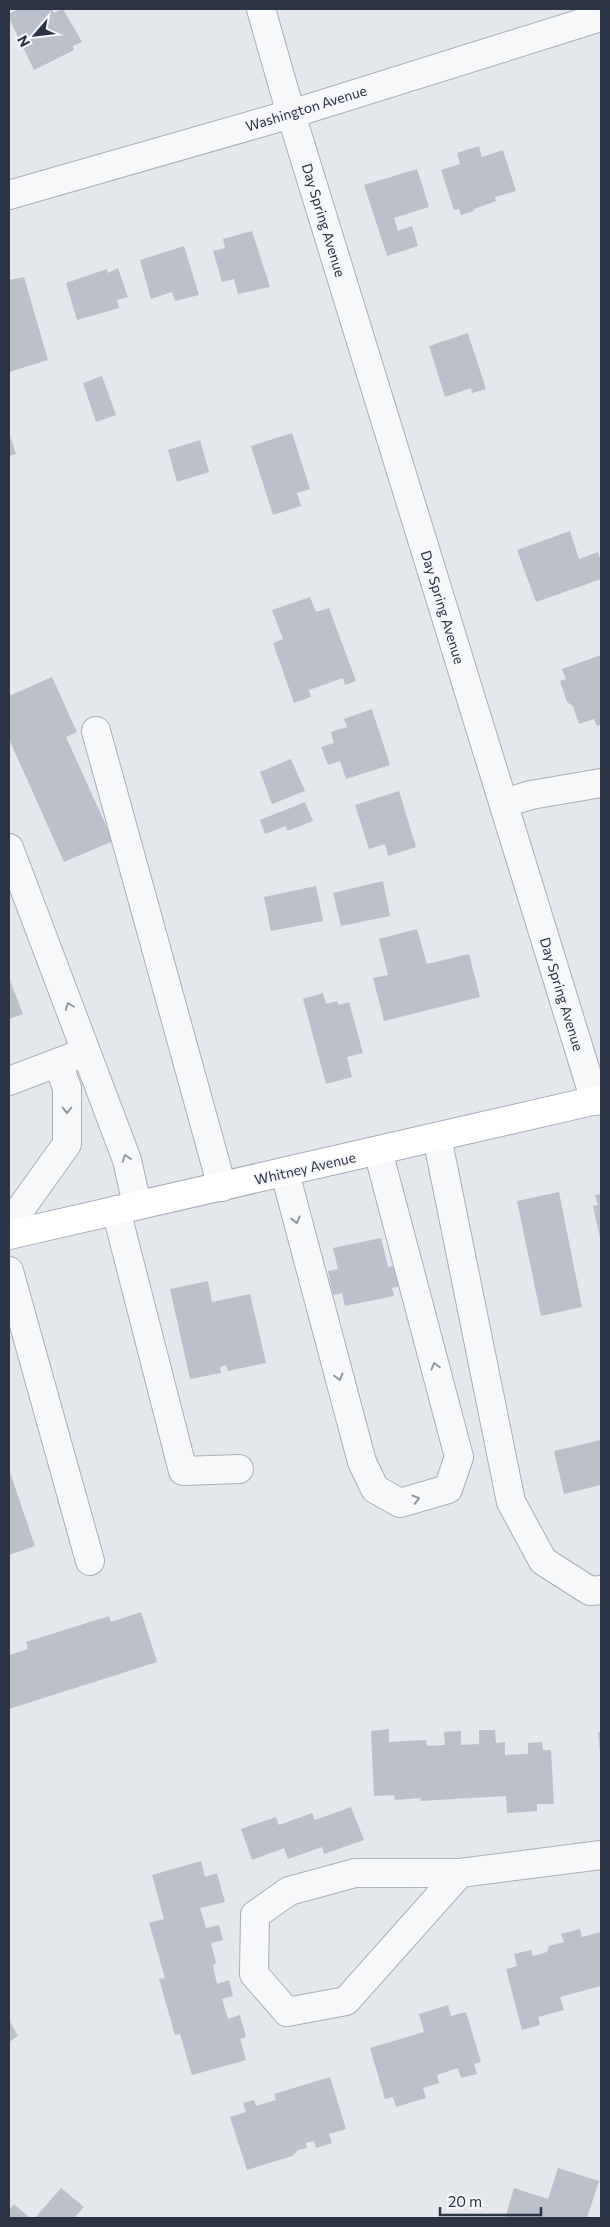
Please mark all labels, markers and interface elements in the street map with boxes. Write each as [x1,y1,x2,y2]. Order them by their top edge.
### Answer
north arrow [10,10,60,60]
text: N [13,33,33,50]
street label: Washington Avenue [243,81,369,135]
street label: Day Spring Avenue [299,161,349,279]
street label: Day Spring Avenue [418,548,468,666]
street label: Day Spring Avenue [537,935,587,1053]
one-way arrow [65,1002,75,1011]
one-way arrow [62,1106,72,1114]
street label: Whitney Avenue [253,1148,357,1188]
one-way arrow [121,1155,131,1163]
one-way arrow [290,1216,301,1225]
one-way arrow [430,1362,441,1371]
one-way arrow [333,1373,343,1381]
one-way arrow [411,1494,419,1504]
scale bar [440,2184,541,2216]
text: 20 m [448,2192,482,2210]

